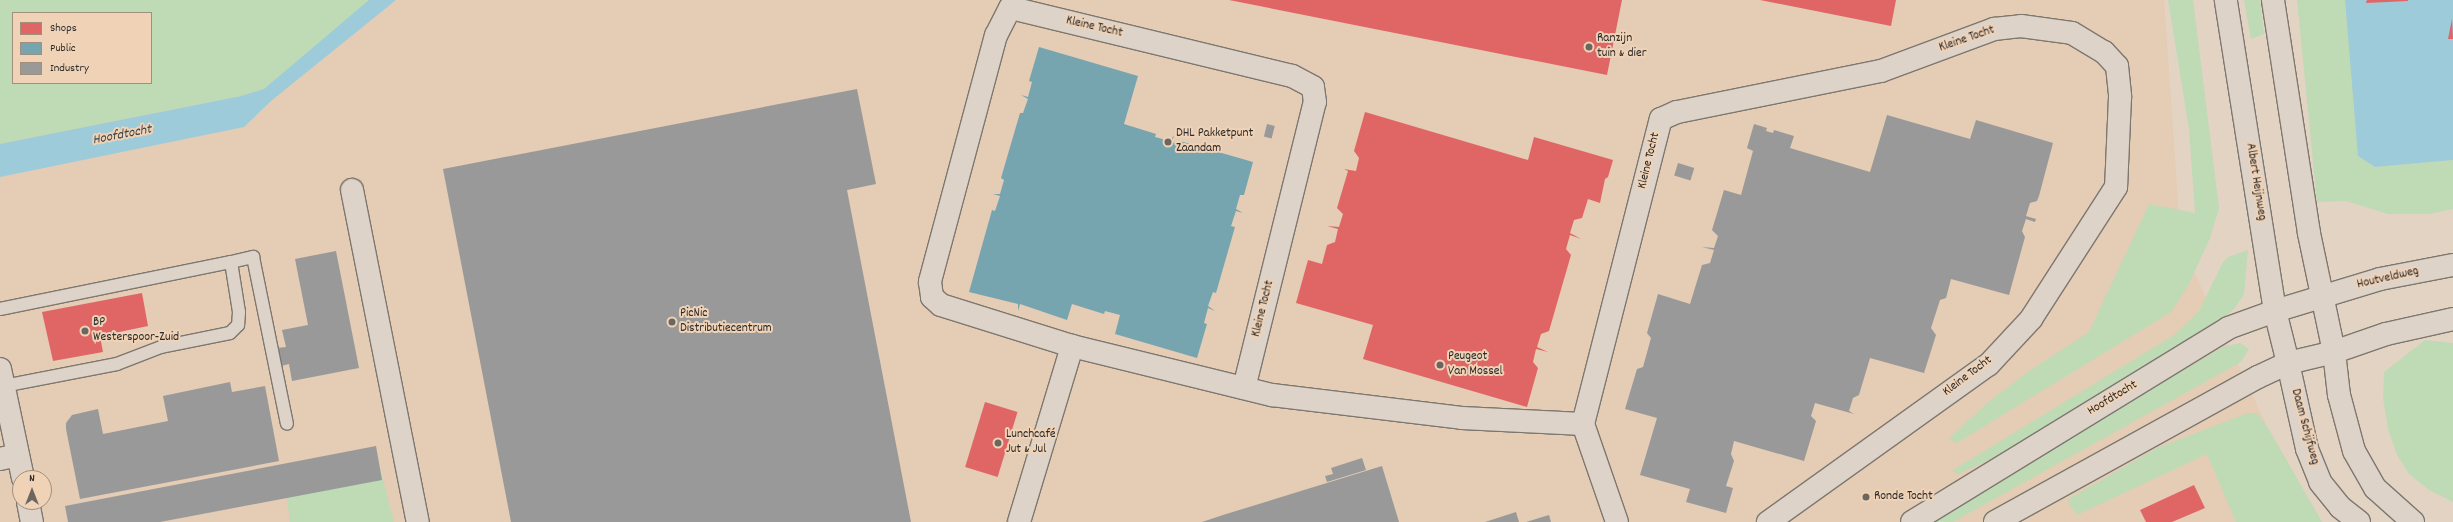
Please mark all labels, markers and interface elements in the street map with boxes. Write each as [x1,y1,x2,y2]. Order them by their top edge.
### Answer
legend [12,12,152,84]
street label: Kleine Tocht [1064,14,1124,42]
text: Shops [50,20,77,37]
street label: Kleine Tocht [1937,23,1997,57]
place label: Ranzijn tuin & dier [1597,32,1646,63]
text: Public [50,40,76,57]
marker: Ranzijn tuin & dier [1584,42,1594,52]
text: Industry [50,60,89,77]
water label: Hoofdtocht [91,121,153,149]
place label: DHL Pakketpunt Zaandam [1176,127,1253,158]
street label: Kleine Tocht [1635,131,1665,191]
marker: DHL Pakketpunt Zaandam [1163,137,1173,147]
street label: Albert Heijnweg [2241,142,2269,222]
street label: Houtveldweg [2356,264,2420,294]
street label: Kleine Tocht [1249,279,1279,339]
place label: PicNic Distributiecentrum [680,307,772,338]
place label: BP Westerspoor-Zuid [93,316,179,347]
marker: PicNic Distributiecentrum [667,317,677,327]
marker: BP Westerspoor-Zuid [80,326,90,336]
place label: Peugeot Van Mossel [1448,350,1502,381]
street label: Kleine Tocht [1940,353,1996,401]
marker: Peugeot Van Mossel [1435,360,1445,370]
street label: Hoofdtocht [2085,378,2141,420]
street label: Daam Schijfweg [2286,387,2322,467]
place label: Lunchcafé Jut & Jul [1006,428,1056,459]
marker: Lunchcafé Jut & Jul [993,438,1003,448]
north arrow [12,470,52,510]
text: N [29,471,35,487]
place label: Ronde Tocht [1874,489,1933,505]
marker: Ronde Tocht [1861,492,1871,502]

